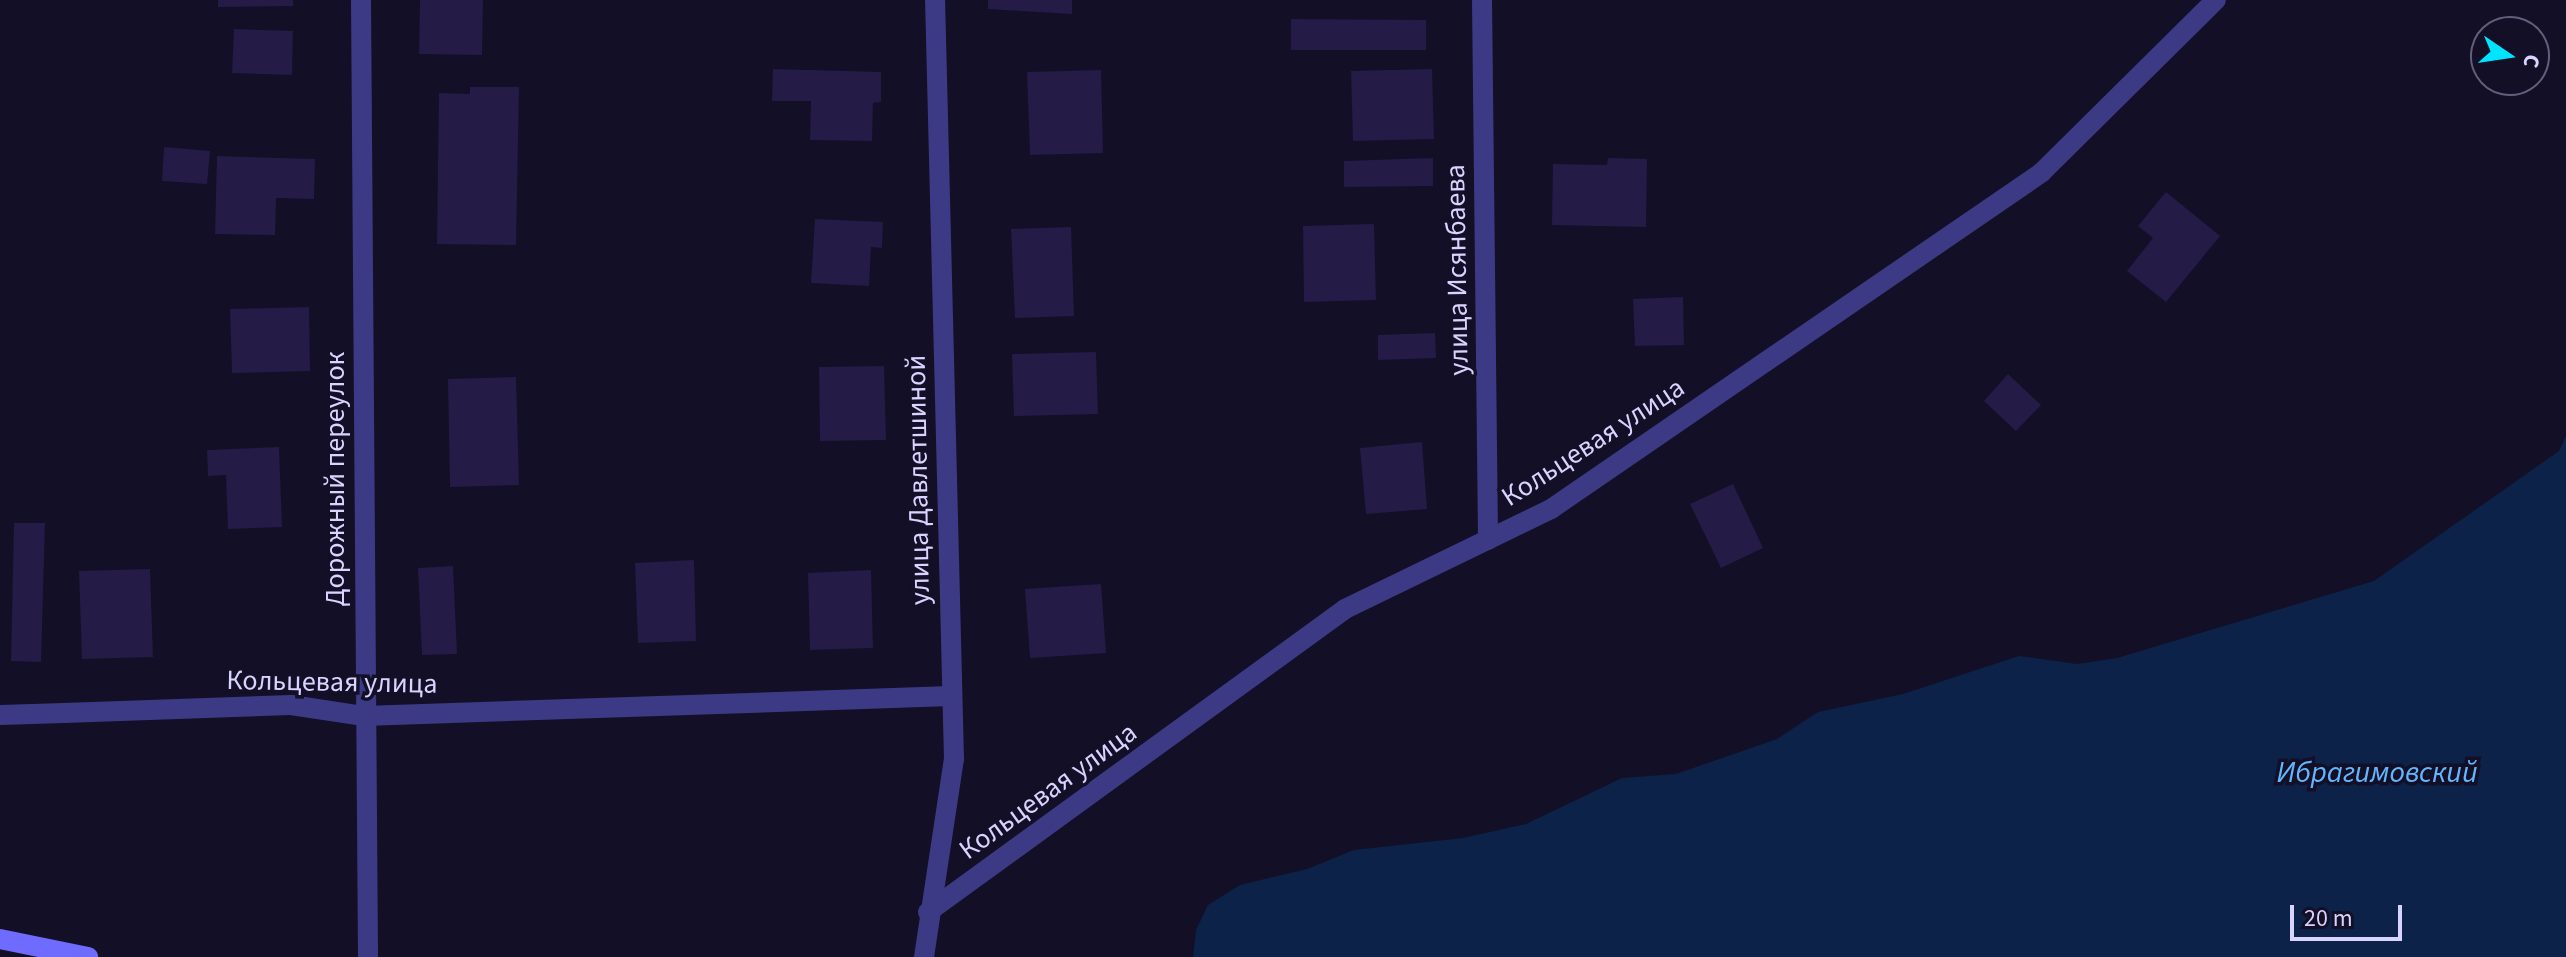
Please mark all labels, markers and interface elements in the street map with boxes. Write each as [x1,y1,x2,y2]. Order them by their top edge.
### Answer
north arrow [2470,16,2550,96]
text: С [2514,51,2548,71]
street label: улица Исянбаева [1438,164,1476,376]
street label: Дорожный переулок [318,352,352,606]
street label: улица Давлетшиной [899,355,937,605]
street label: Кольцевая улица [1495,370,1691,514]
street label: Кольцевая улица [226,663,438,701]
street label: Кольцевая улица [953,715,1143,867]
water label: Ибрагимовский [2276,755,2478,791]
scale bar [2294,889,2406,939]
text: 20 m [2304,901,2353,936]

